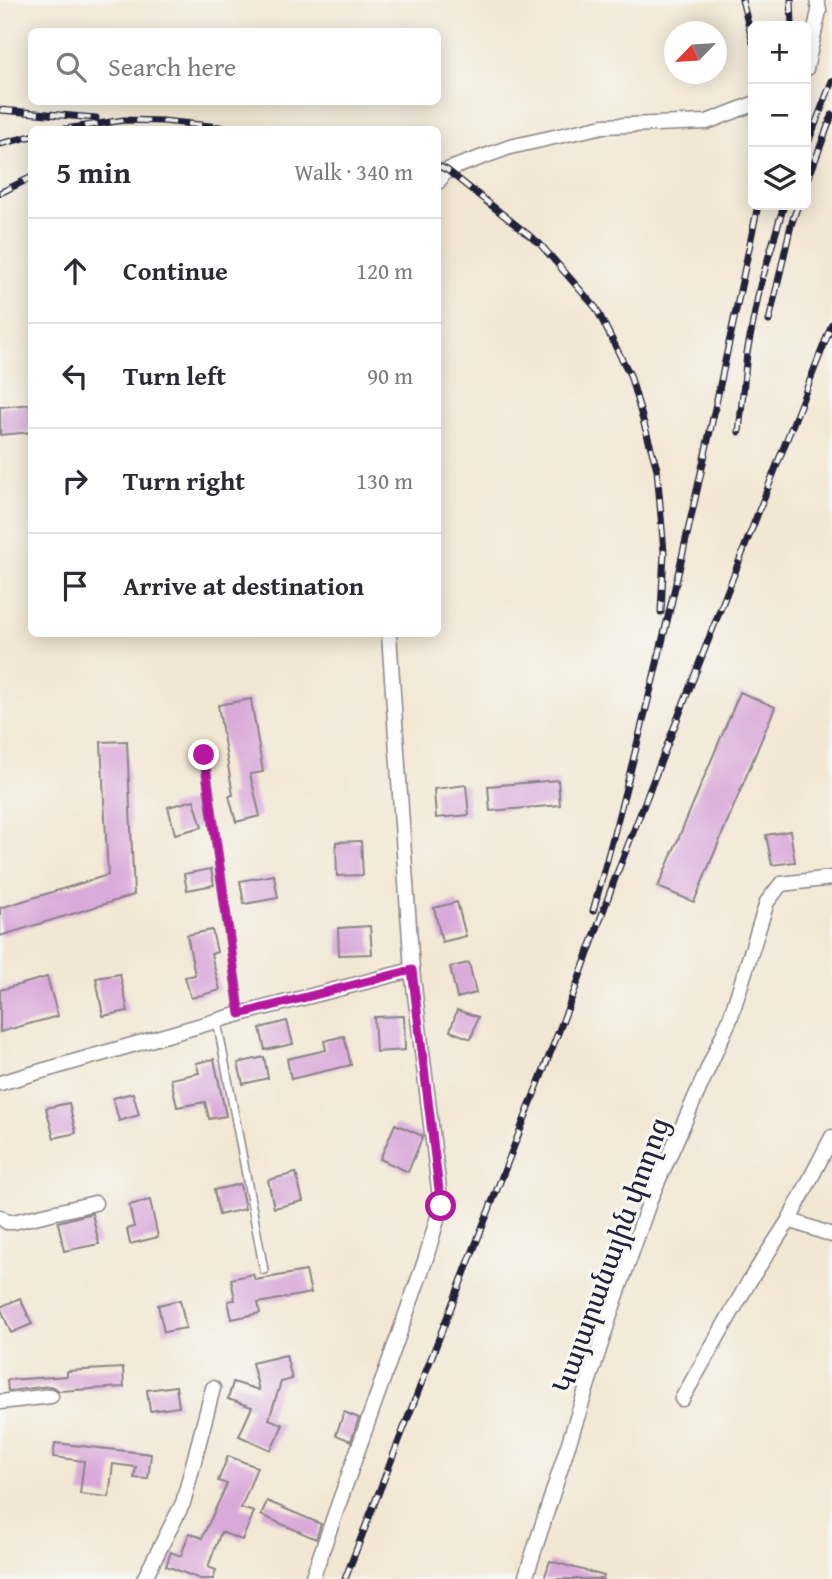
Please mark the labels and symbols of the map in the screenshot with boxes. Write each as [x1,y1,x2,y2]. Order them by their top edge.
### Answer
north arrow [664,21,727,84]
route end [188,739,219,770]
street label: Կայարանային փողոց [541,1111,679,1399]
route start [425,1190,456,1221]

